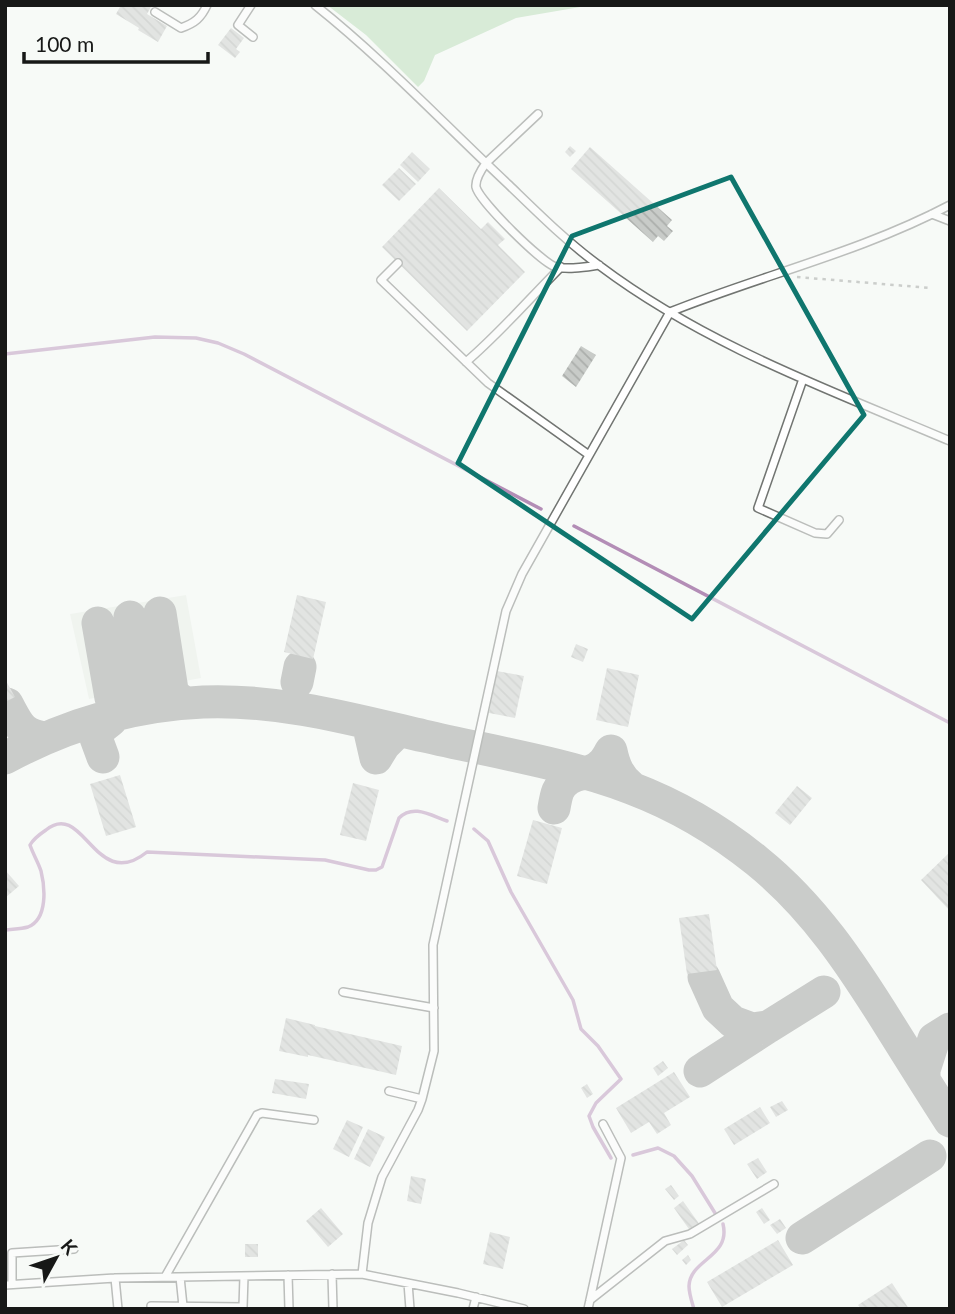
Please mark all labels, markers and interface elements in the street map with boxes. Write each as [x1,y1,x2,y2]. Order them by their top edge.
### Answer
scale bar [24,21,208,65]
text: 100 m [35,31,94,56]
north arrow [21,1223,91,1293]
text: K [56,1234,83,1260]

